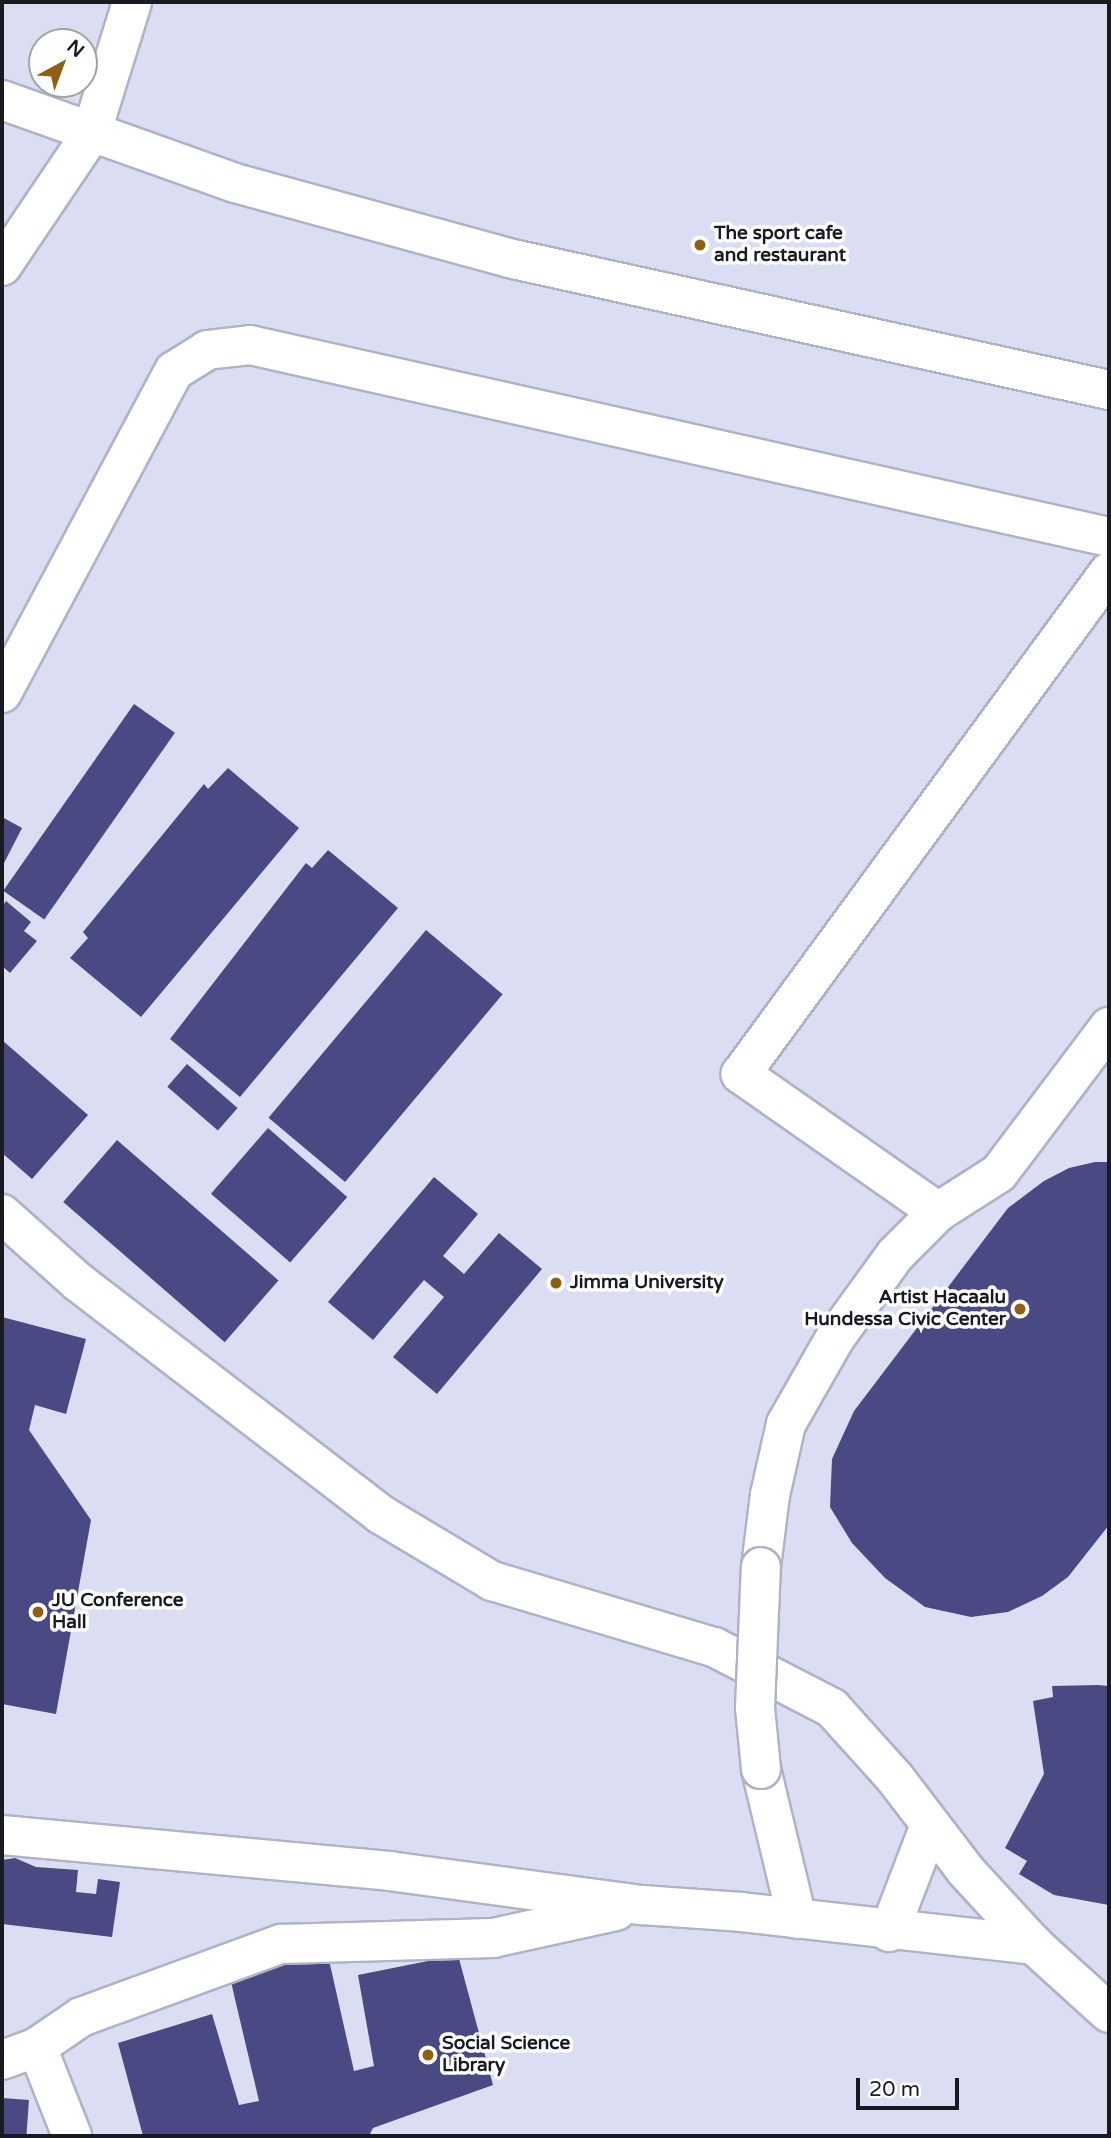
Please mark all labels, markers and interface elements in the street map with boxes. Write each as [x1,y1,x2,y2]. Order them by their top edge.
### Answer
north arrow [28,28,98,98]
text: N [62,35,88,62]
place label: The sport cafe and restaurant [714,223,846,267]
marker: The sport cafe and restaurant [692,237,708,253]
place label: Jimma University [570,1272,724,1294]
marker: Jimma University [548,1275,564,1291]
place label: Artist Hacaalu Hundessa Civic Center [804,1287,1006,1331]
marker: Artist Hacaalu Hundessa Civic Center [1012,1301,1028,1317]
place label: JU Conference Hall [52,1590,184,1634]
marker: JU Conference Hall [30,1604,46,1620]
place label: Social Science Library [442,2033,570,2077]
marker: Social Science Library [420,2047,436,2063]
scale bar [859,2064,962,2108]
text: 20 m [869,2077,920,2102]

